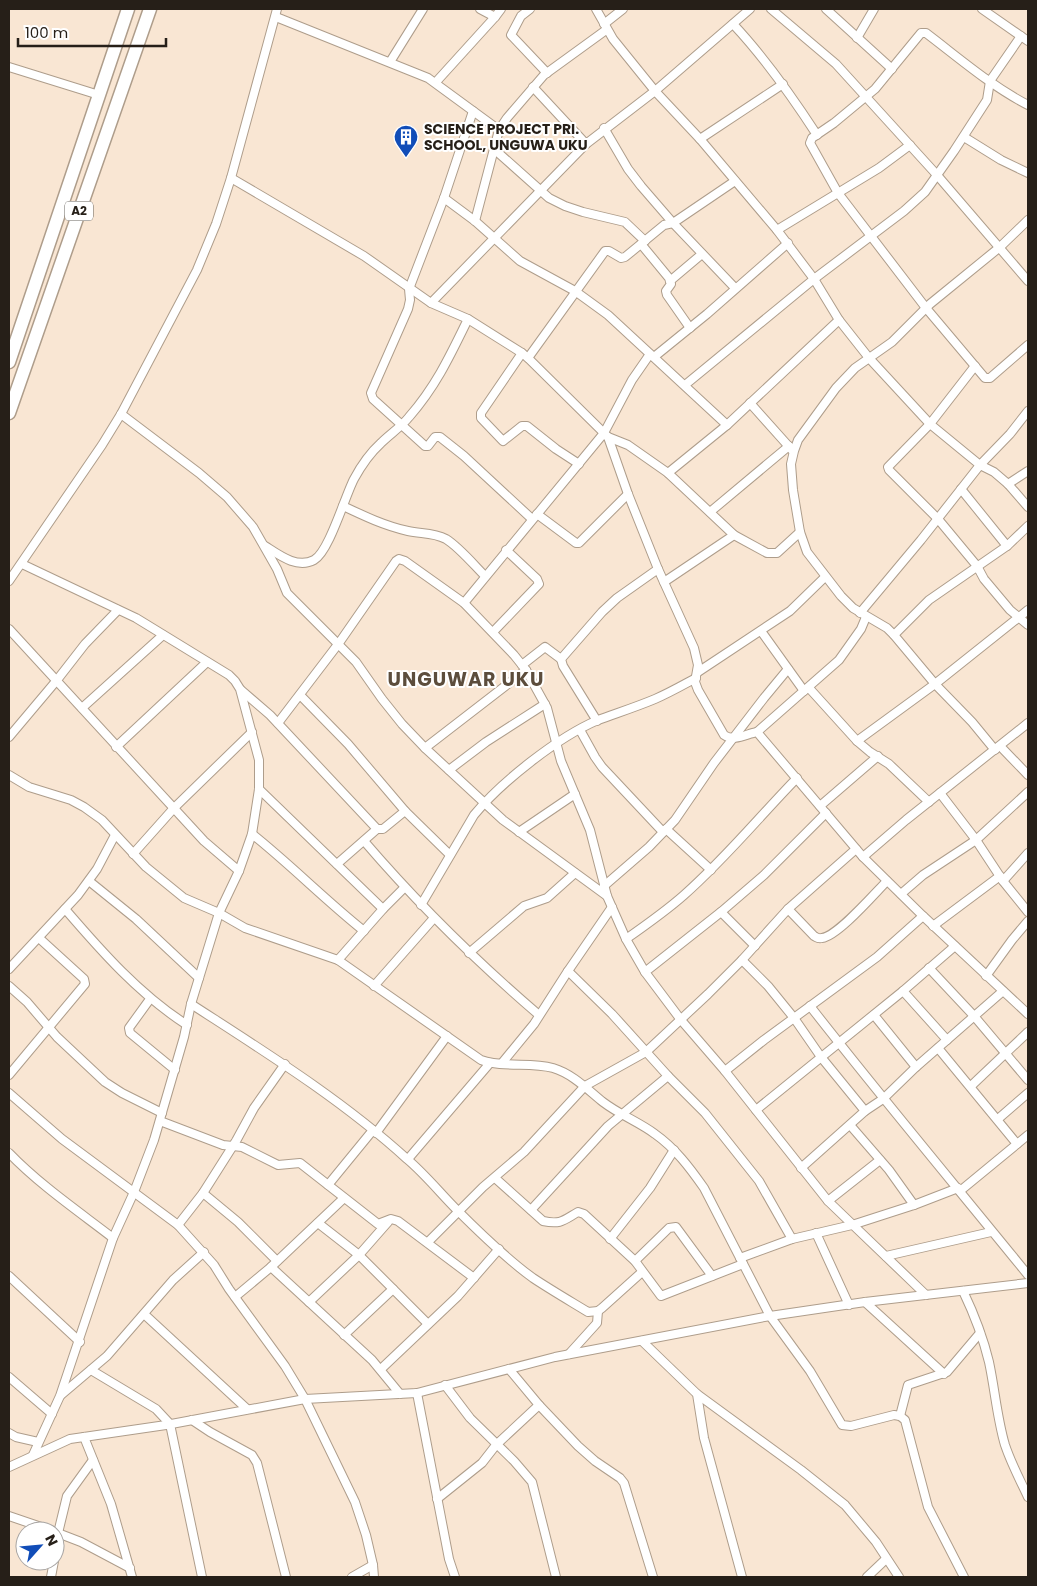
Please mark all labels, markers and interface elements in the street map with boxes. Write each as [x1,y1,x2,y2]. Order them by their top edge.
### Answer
scale bar [18,15,165,47]
text: 100 m [25,22,68,43]
place label: SCIENCE PROJECT PRI. SCHOOL, UNGUWA UKU [424,119,588,155]
building icon: SCIENCE PROJECT PRI. SCHOOL, UNGUWA UKU [393,124,419,158]
road number: A2 [65,202,93,220]
district label: UNGUWAR UKU [388,666,545,693]
north arrow [15,1521,65,1571]
text: N [40,1531,63,1549]

